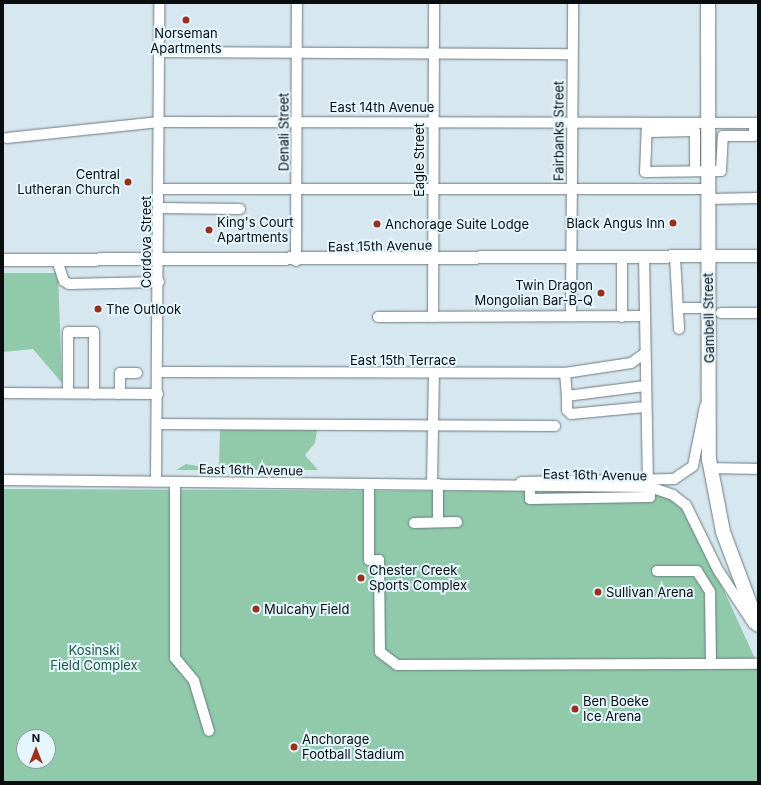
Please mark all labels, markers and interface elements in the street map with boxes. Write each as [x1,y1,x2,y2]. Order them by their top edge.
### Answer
marker: Norseman Apartments [181,15,191,25]
place label: Norseman Apartments [150,26,222,57]
street label: Fairbanks Street [551,81,567,181]
street label: Denali Street [276,93,292,171]
street label: East 14th Avenue [330,99,434,115]
street label: Eagle Street [411,123,427,197]
place label: Central Lutheran Church [17,167,120,198]
marker: Central Lutheran Church [123,177,133,187]
street label: Cordova Street [138,196,154,288]
place label: King's Court Apartments [217,215,293,246]
place label: Black Angus Inn [566,215,665,231]
place label: Anchorage Suite Lodge [385,216,529,232]
marker: Black Angus Inn [668,218,678,228]
marker: Anchorage Suite Lodge [372,219,382,229]
marker: King's Court Apartments [204,225,214,235]
street label: East 15th Avenue [328,237,432,255]
street label: Gambell Street [700,273,718,363]
place label: Twin Dragon Mongolian Bar-B-Q [474,278,593,309]
marker: Twin Dragon Mongolian Bar-B-Q [596,288,606,298]
place label: The Outlook [106,301,181,317]
marker: The Outlook [93,304,103,314]
street label: East 15th Terrace [350,352,456,368]
street label: East 16th Avenue [199,461,303,479]
street label: East 16th Avenue [543,466,647,484]
place label: Chester Creek Sports Complex [369,563,467,594]
marker: Chester Creek Sports Complex [356,573,366,583]
place label: Sullivan Arena [606,584,694,600]
marker: Sullivan Arena [593,587,603,597]
place label: Mulcahy Field [264,601,349,617]
marker: Mulcahy Field [251,604,261,614]
park label: Kosinski Field Complex [50,643,138,674]
place label: Ben Boeke Ice Arena [583,694,649,725]
marker: Ben Boeke Ice Arena [570,704,580,714]
north arrow [16,729,56,769]
text: N [32,731,40,745]
place label: Anchorage Football Stadium [302,732,404,763]
marker: Anchorage Football Stadium [289,742,299,752]

